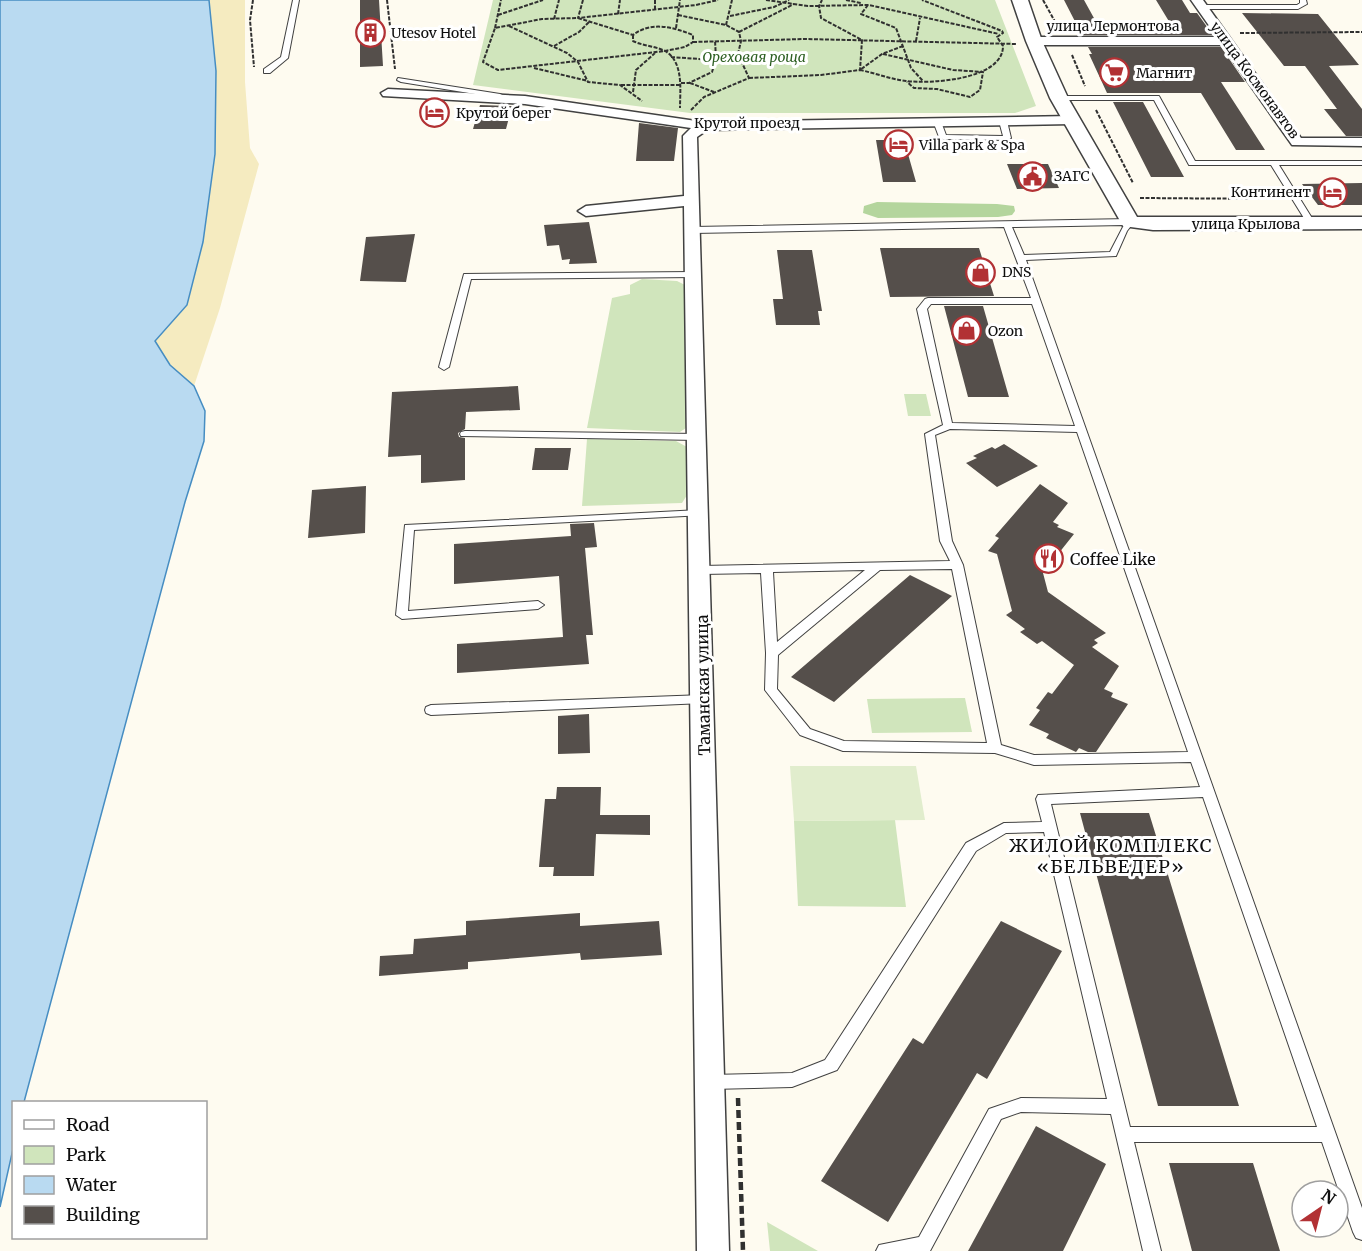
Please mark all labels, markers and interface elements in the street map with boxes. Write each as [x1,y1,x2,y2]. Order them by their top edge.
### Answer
building icon: Utesov Hotel [354,17,386,49]
street label: улица Лермонтова [1046,17,1180,35]
street label: улица Космонавтов [1206,18,1304,142]
place label: Utesov Hotel [391,24,477,42]
park label: Ореховая роща [702,48,806,66]
supermarket icon: Магнит [1099,57,1131,89]
place label: Магнит [1136,64,1193,82]
hotel icon: Крутой берег [419,97,451,129]
place label: Крутой берег [456,104,551,122]
street label: Крутой проезд [694,114,800,132]
hotel icon: Villa park & Spa [882,129,914,161]
place label: Villa park & Spa [918,136,1025,154]
public building icon: ЗАГС [1017,160,1049,192]
place label: ЗАГС [1054,167,1090,185]
hotel icon: Континент [1316,176,1348,208]
place label: Континент [1231,183,1311,201]
street label: улица Крылова [1192,215,1301,233]
shop icon: DNS [965,256,997,288]
place label: DNS [1002,263,1031,281]
shop icon: Ozon [951,315,983,347]
place label: Ozon [988,322,1023,340]
restaurant icon: Coffee Like [1033,543,1065,575]
place label: Coffee Like [1070,549,1156,569]
street label: Таманская улица [692,614,714,756]
district label: ЖИЛОЙ КОМПЛЕКС «БЕЛЬВЕДЕР» [1009,834,1213,878]
legend [12,1101,207,1239]
text: Road [66,1113,110,1136]
text: Park [66,1143,107,1166]
text: Water [65,1173,117,1196]
north arrow [1290,1179,1350,1239]
text: N [1318,1185,1340,1209]
text: Building [66,1203,140,1226]

